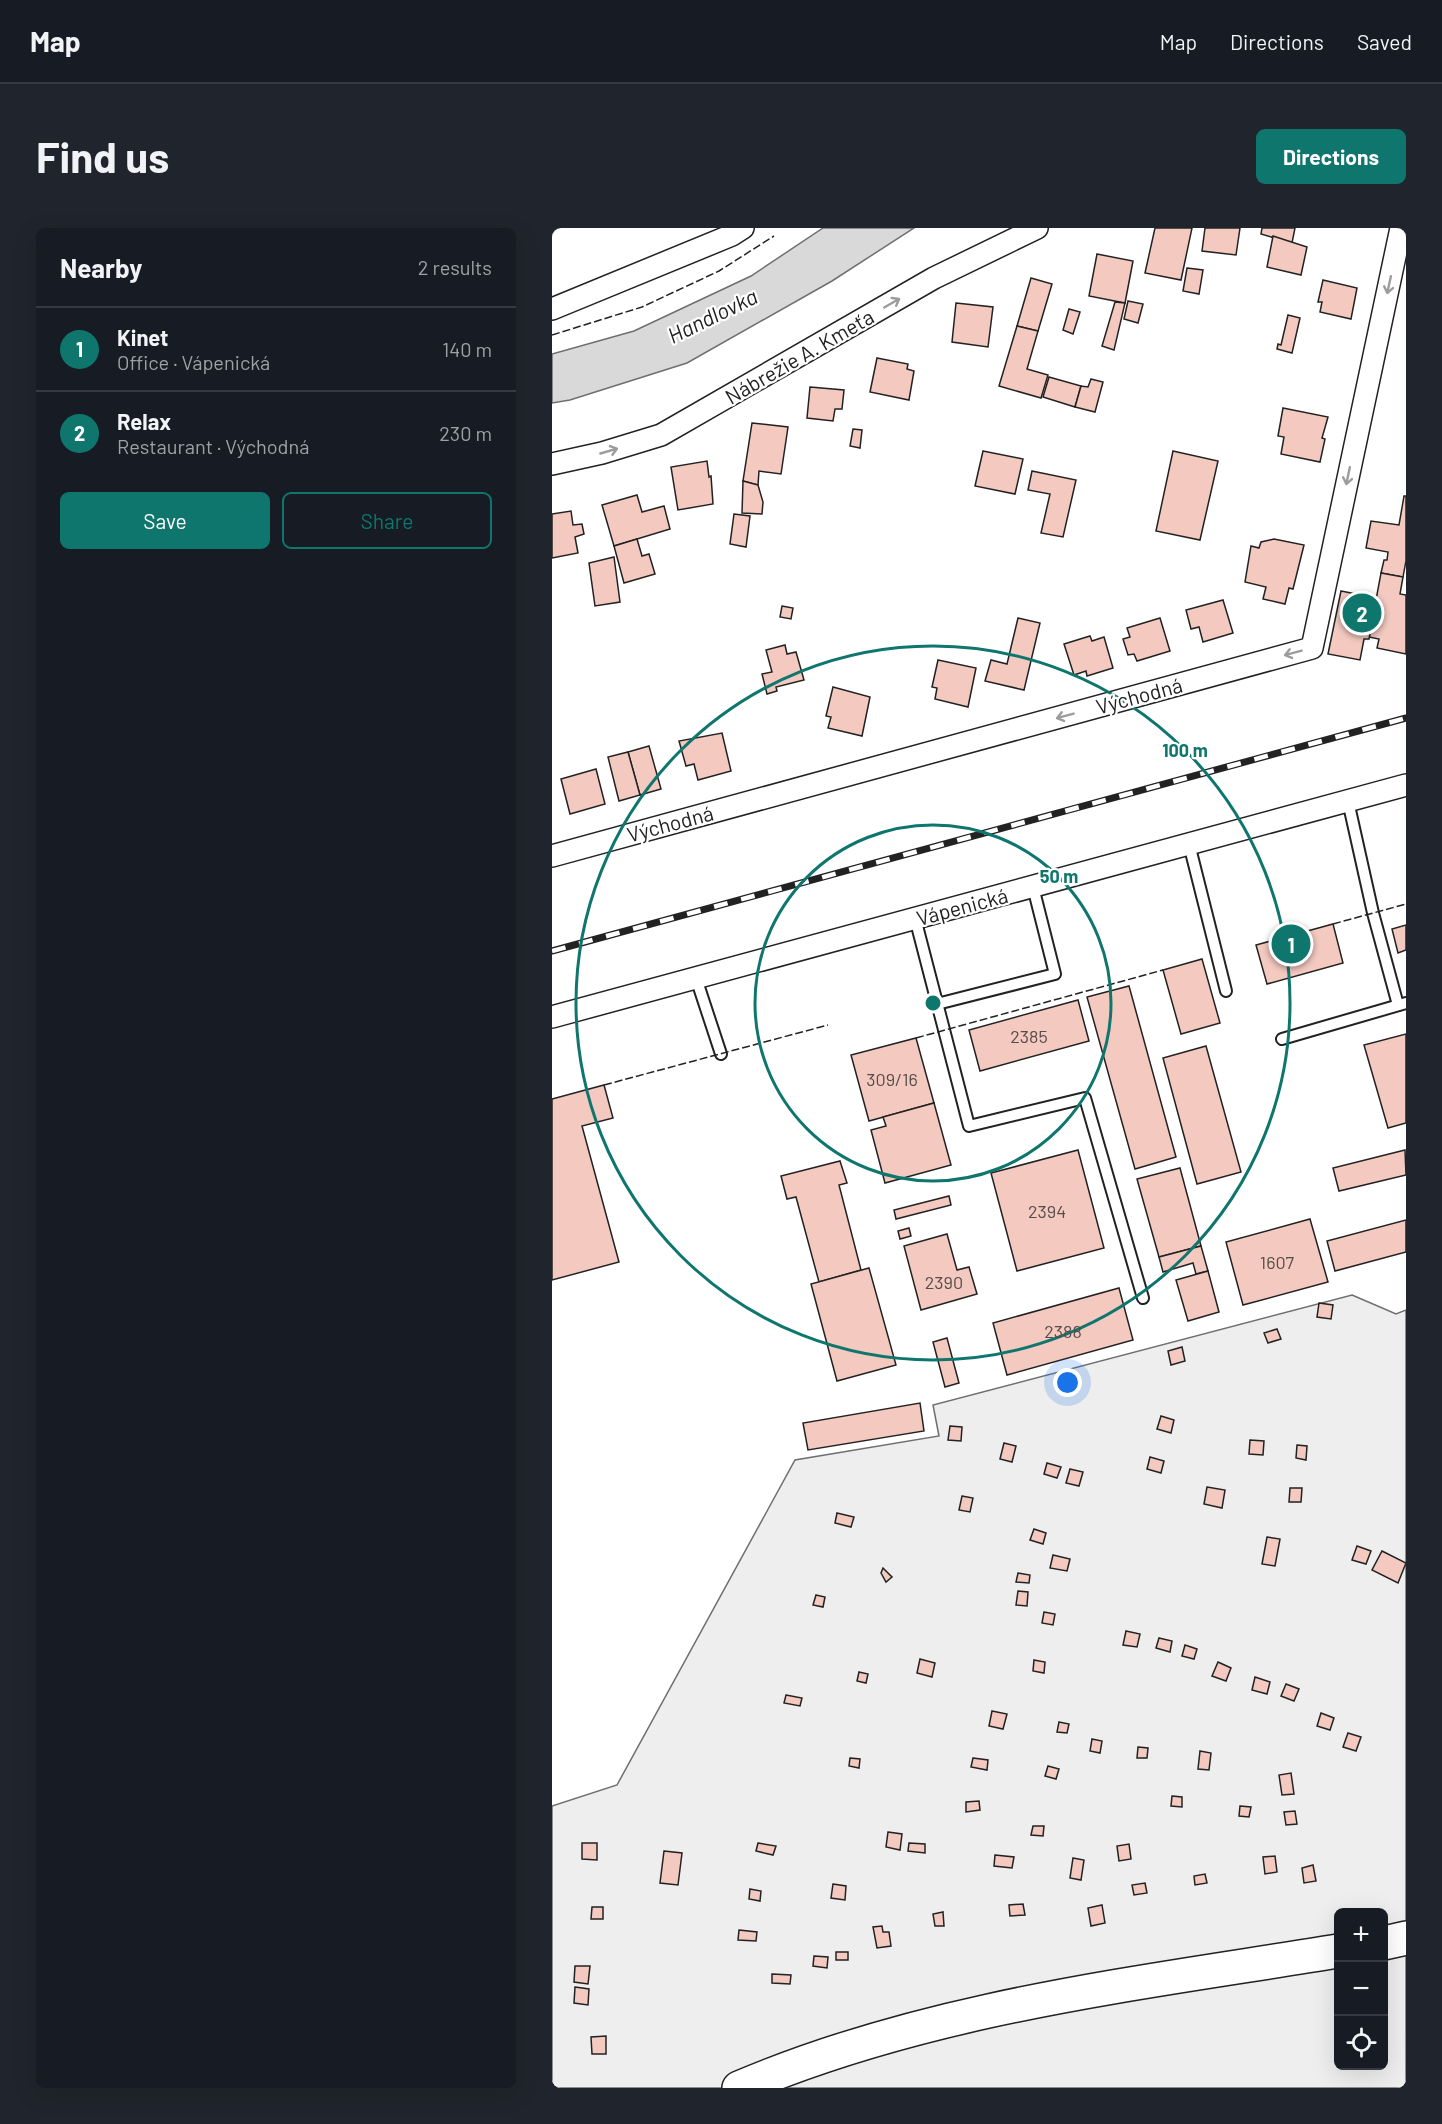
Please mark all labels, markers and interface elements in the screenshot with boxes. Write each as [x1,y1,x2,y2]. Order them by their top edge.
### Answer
text: Map [30,24,81,58]
text: Map [1160,29,1197,54]
text: Directions [1230,29,1324,54]
text: Saved [1357,29,1412,54]
button: Directions [1256,129,1406,184]
text: Find us [36,131,169,181]
text: Nearby [60,252,142,283]
text: 2 results [418,255,492,279]
one-way arrow [1382,275,1394,294]
water label: Handlovka [663,282,761,348]
one-way arrow [883,296,900,308]
street label: Nábrežie A. Kmeťa [720,303,878,409]
text: Kinet [117,324,168,350]
text: 1 [76,337,83,361]
text: 140 m [442,337,492,361]
text: Office · Vápenická [117,350,270,374]
text: Relax [117,408,171,434]
text: 2 [74,421,85,445]
text: 230 m [439,421,492,445]
text: Restaurant · Východná [117,434,310,458]
one-way arrow [599,445,618,456]
one-way arrow [1342,466,1353,485]
button: Save [60,492,270,549]
button: Share [282,492,492,549]
pin: 2 [1342,590,1382,636]
one-way arrow [1284,648,1303,659]
street label: Východná [1093,671,1185,719]
one-way arrow [1055,710,1074,722]
text: 100 m [1162,739,1208,761]
street label: Východná [624,799,716,847]
text: 50 m [1040,865,1078,887]
street label: Vápenická [914,882,1010,930]
pin: 1 [1272,922,1310,966]
centre of rings [923,993,943,1013]
house number: 2385 [1010,1025,1048,1047]
house number: 309/16 [866,1068,918,1090]
house number: 2394 [1028,1200,1066,1222]
house number: 1607 [1260,1251,1295,1273]
house number: 2390 [925,1271,963,1293]
house number: 2388 [1044,1320,1082,1342]
your location [1053,1368,1082,1397]
map controls [1334,1908,1388,2070]
button: + [1334,1908,1388,1962]
button: − [1334,1962,1388,2016]
button: locate [1334,2016,1388,2070]

